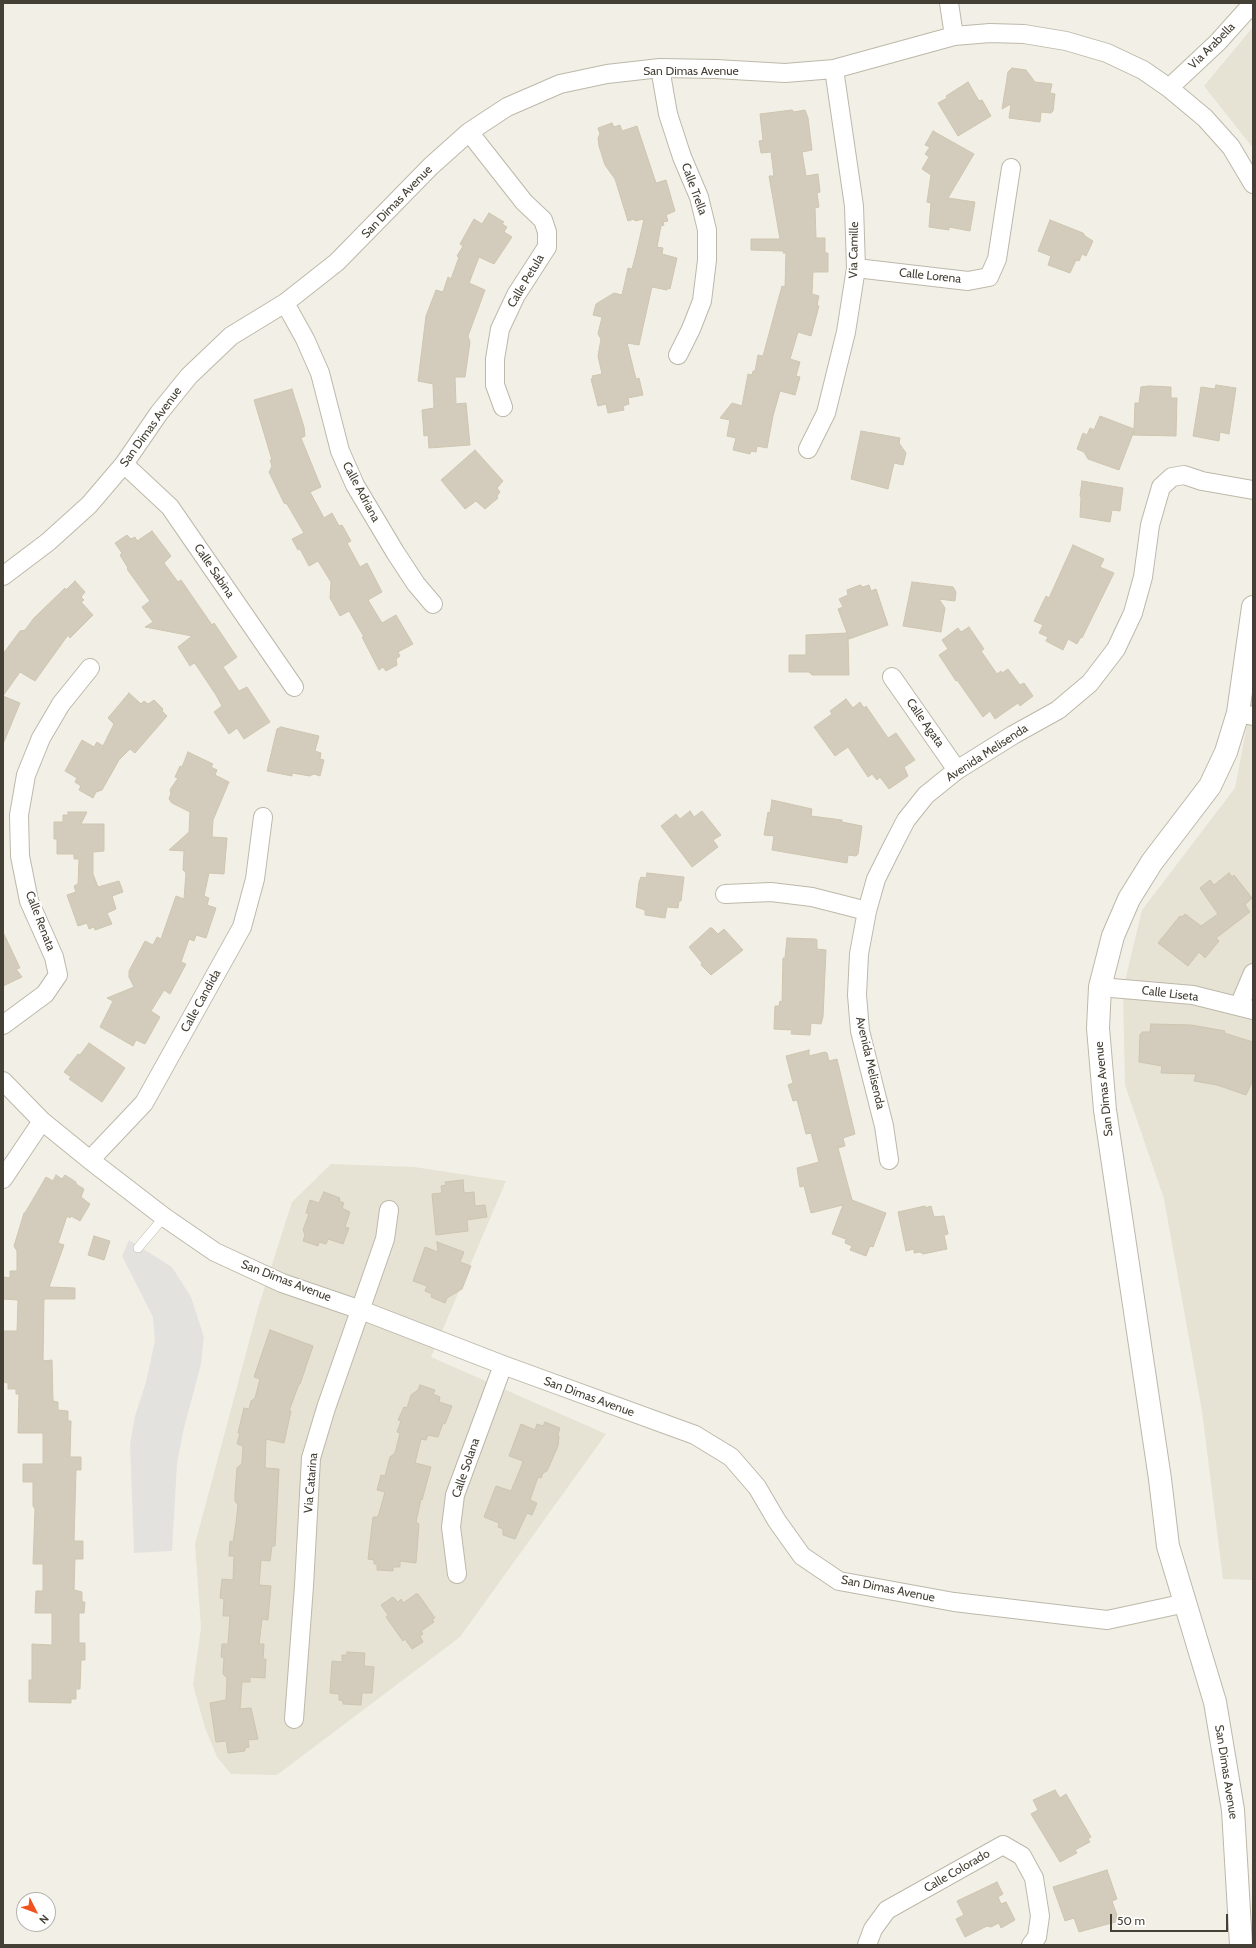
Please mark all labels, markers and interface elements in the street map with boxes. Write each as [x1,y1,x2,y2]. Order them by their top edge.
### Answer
street label: Via Arabella [1186,20,1238,72]
street label: San Dimas Avenue [643,64,739,78]
street label: Calle Trella [678,161,710,217]
street label: San Dimas Avenue [359,163,435,241]
street label: Via Camille [846,221,862,279]
street label: Calle Petula [505,252,547,310]
street label: Calle Lorena [898,266,962,286]
street label: San Dimas Avenue [117,384,185,470]
street label: Calle Adriana [339,459,383,525]
street label: Calle Sabina [191,541,237,601]
street label: Calle Agata [903,696,947,750]
street label: Avenida Melisenda [943,721,1031,785]
street label: Calle Renata [22,889,58,953]
street label: Calle Candida [178,967,224,1035]
street label: Calle Liseta [1141,983,1199,1005]
street label: Avenida Melisenda [852,1015,888,1111]
street label: San Dimas Avenue [1092,1041,1116,1137]
street label: San Dimas Avenue [239,1257,333,1305]
street label: San Dimas Avenue [542,1374,636,1420]
street label: Calle Solana [449,1436,483,1500]
street label: Via Catarina [301,1452,321,1514]
street label: San Dimas Avenue [840,1573,936,1605]
street label: San Dimas Avenue [1211,1724,1241,1820]
street label: Calle Colorado [922,1846,992,1896]
north arrow [16,1892,56,1932]
scale bar [1112,1906,1230,1932]
text: N [36,1912,52,1927]
text: 50 m [1117,1913,1145,1928]

